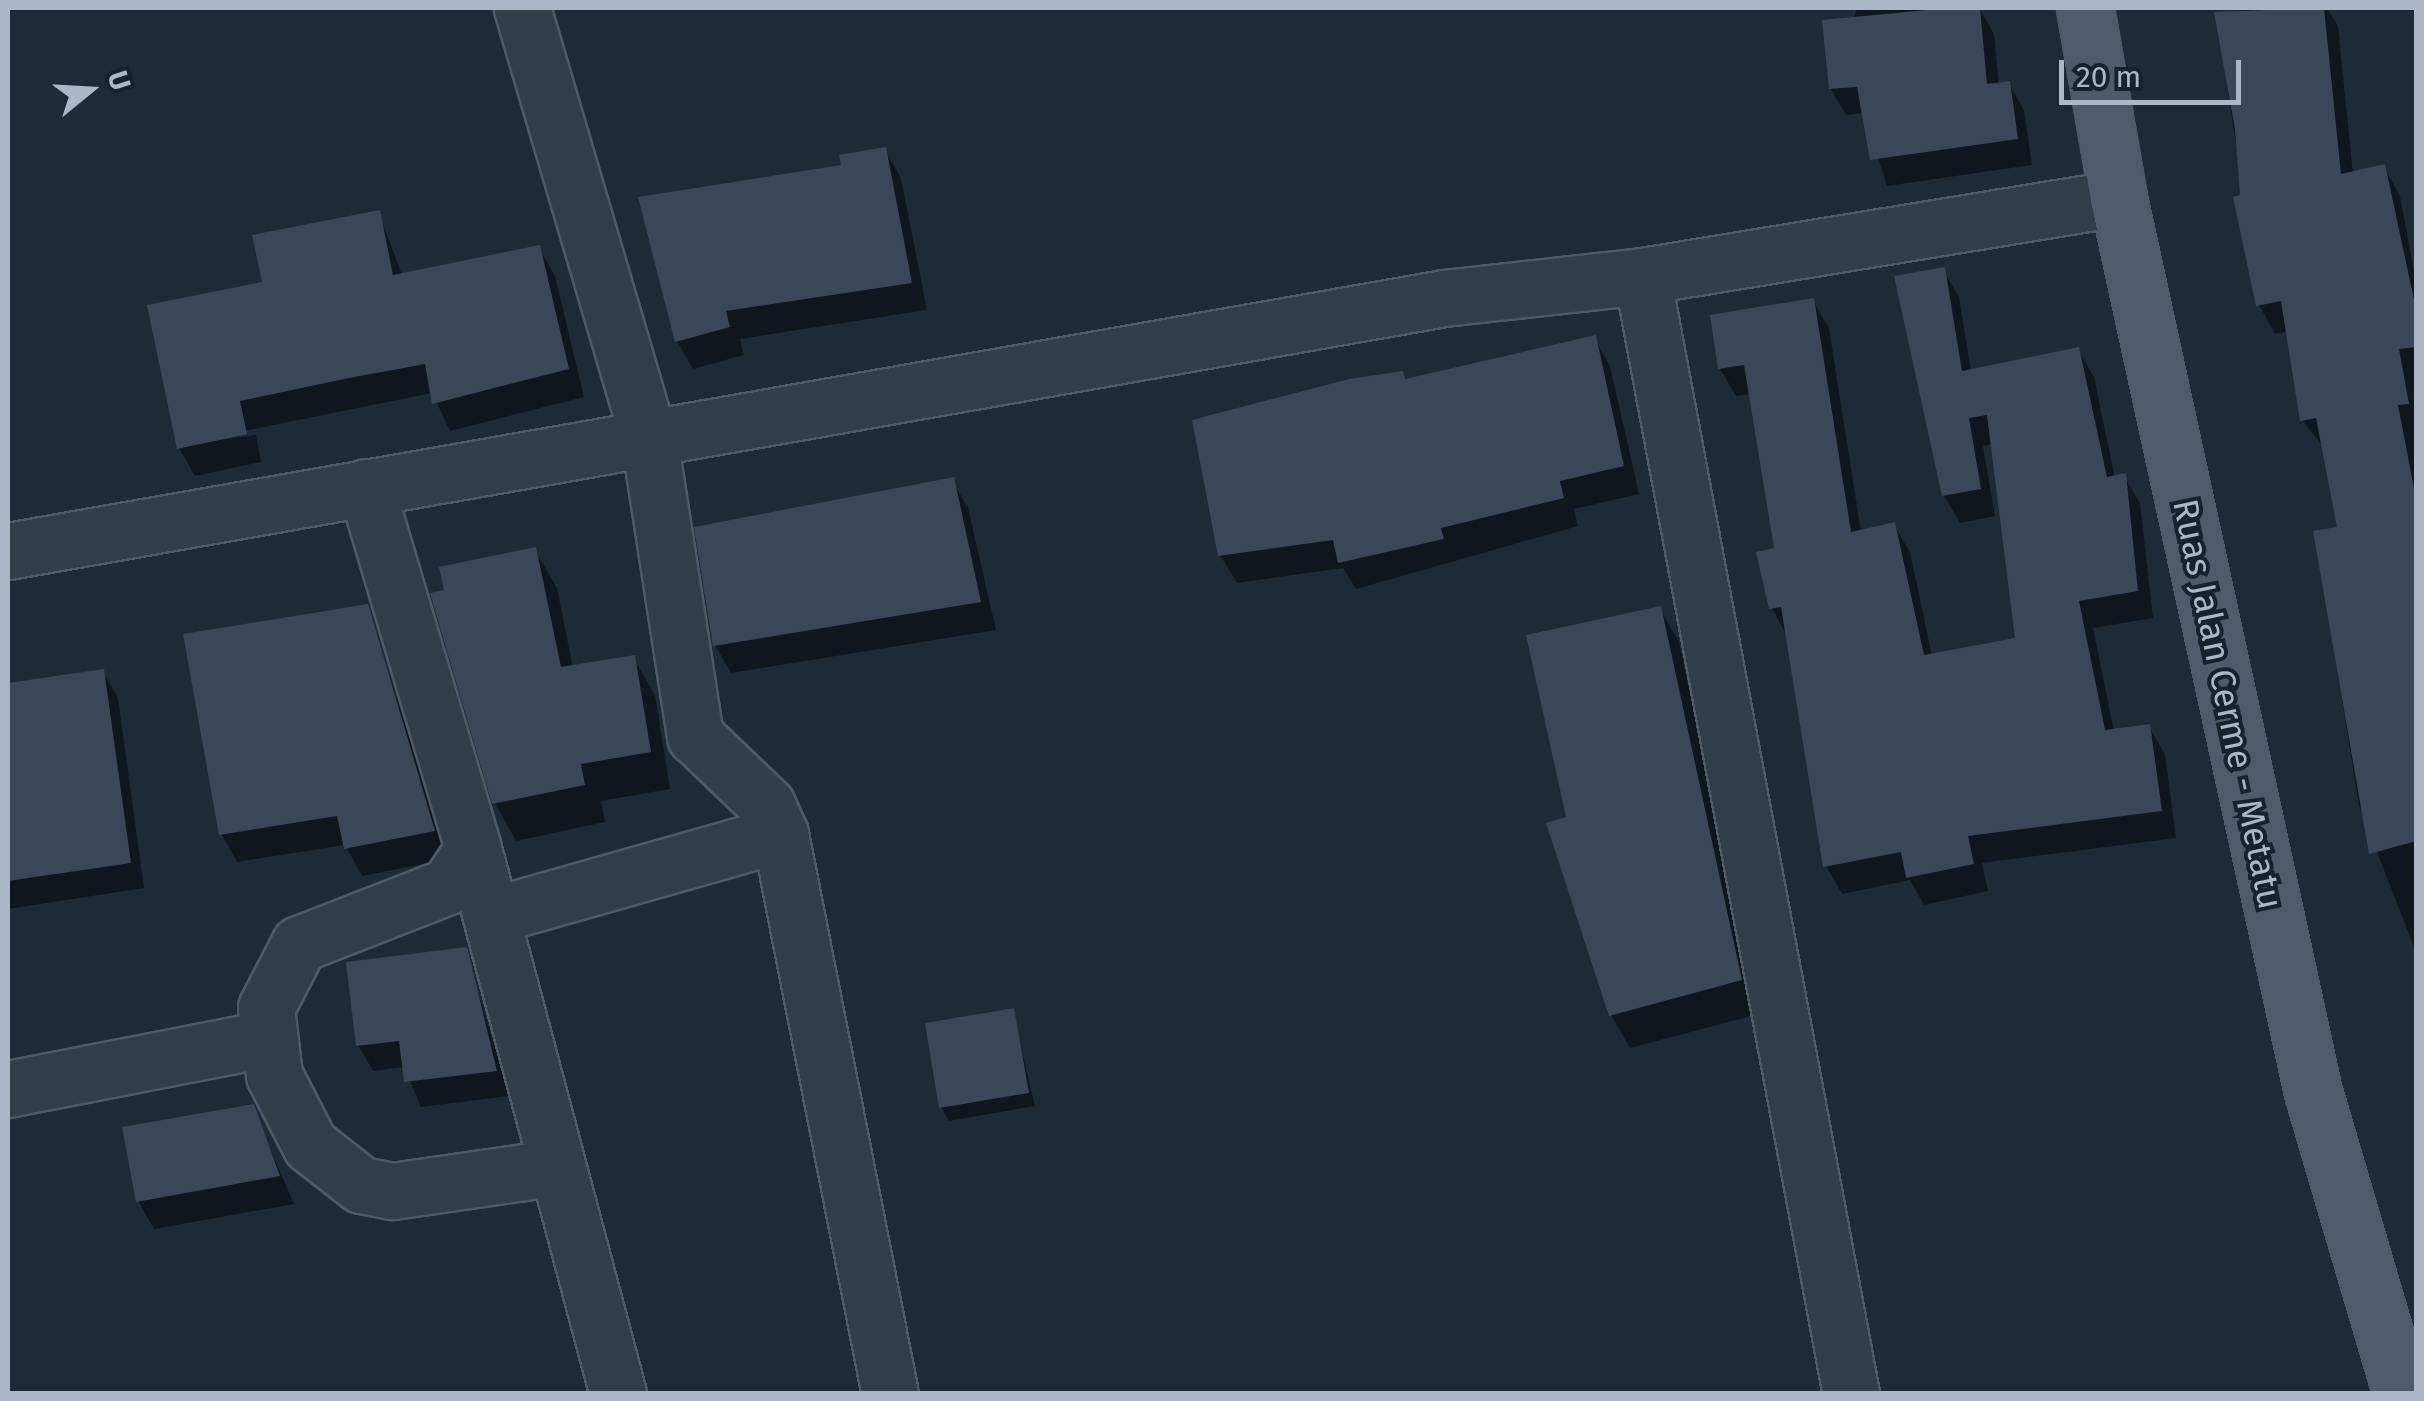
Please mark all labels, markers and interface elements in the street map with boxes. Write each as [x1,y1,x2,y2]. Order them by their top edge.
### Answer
north arrow [40,40,140,140]
scale bar [2064,40,2246,102]
text: 20 m [2076,59,2141,95]
text: U [100,67,138,94]
street label: Ruas Jalan Cerme - Metatu [2164,495,2292,913]

